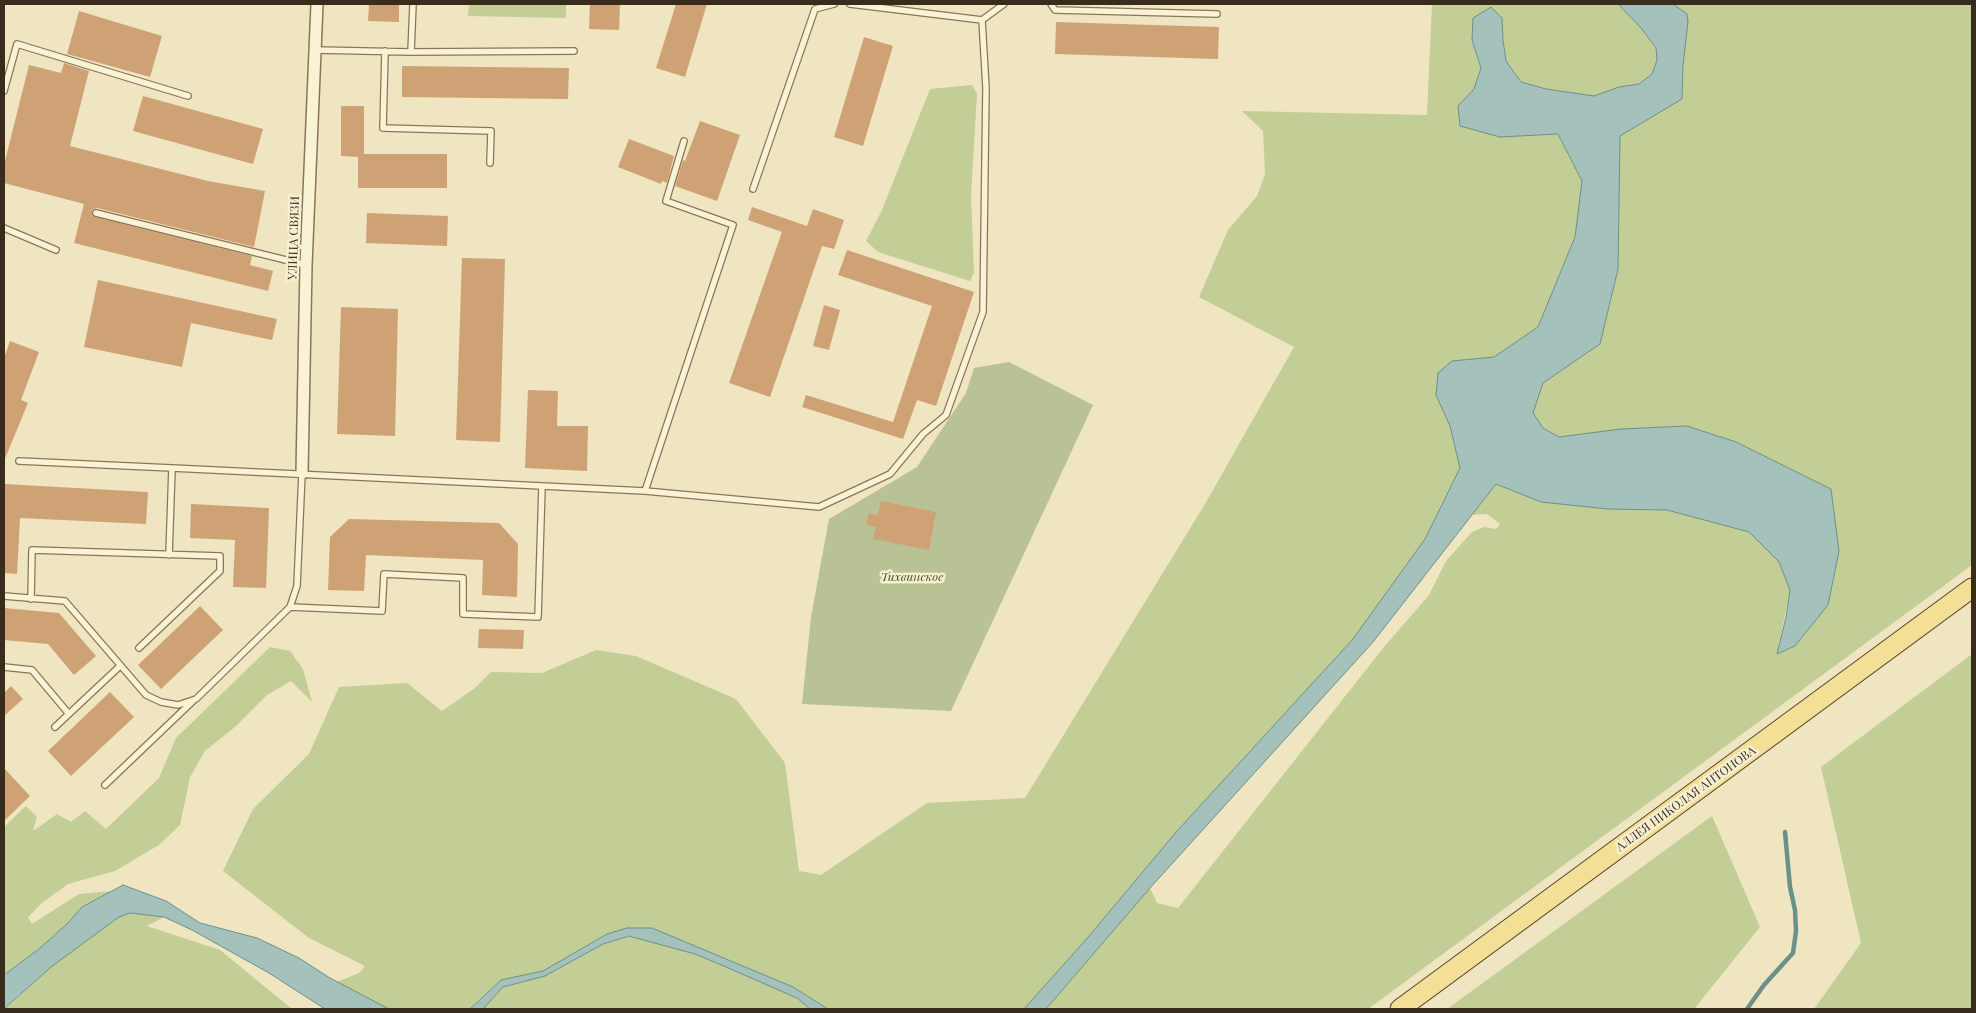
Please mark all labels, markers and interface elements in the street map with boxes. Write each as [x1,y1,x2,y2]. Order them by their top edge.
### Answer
street label: УЛИЦА СВЯЗИ [285,196,303,280]
park label: Тихвинское [881,570,943,584]
street label: АЛЛЕЯ НИКОЛАЯ АНТОНОВА [1613,743,1759,855]

